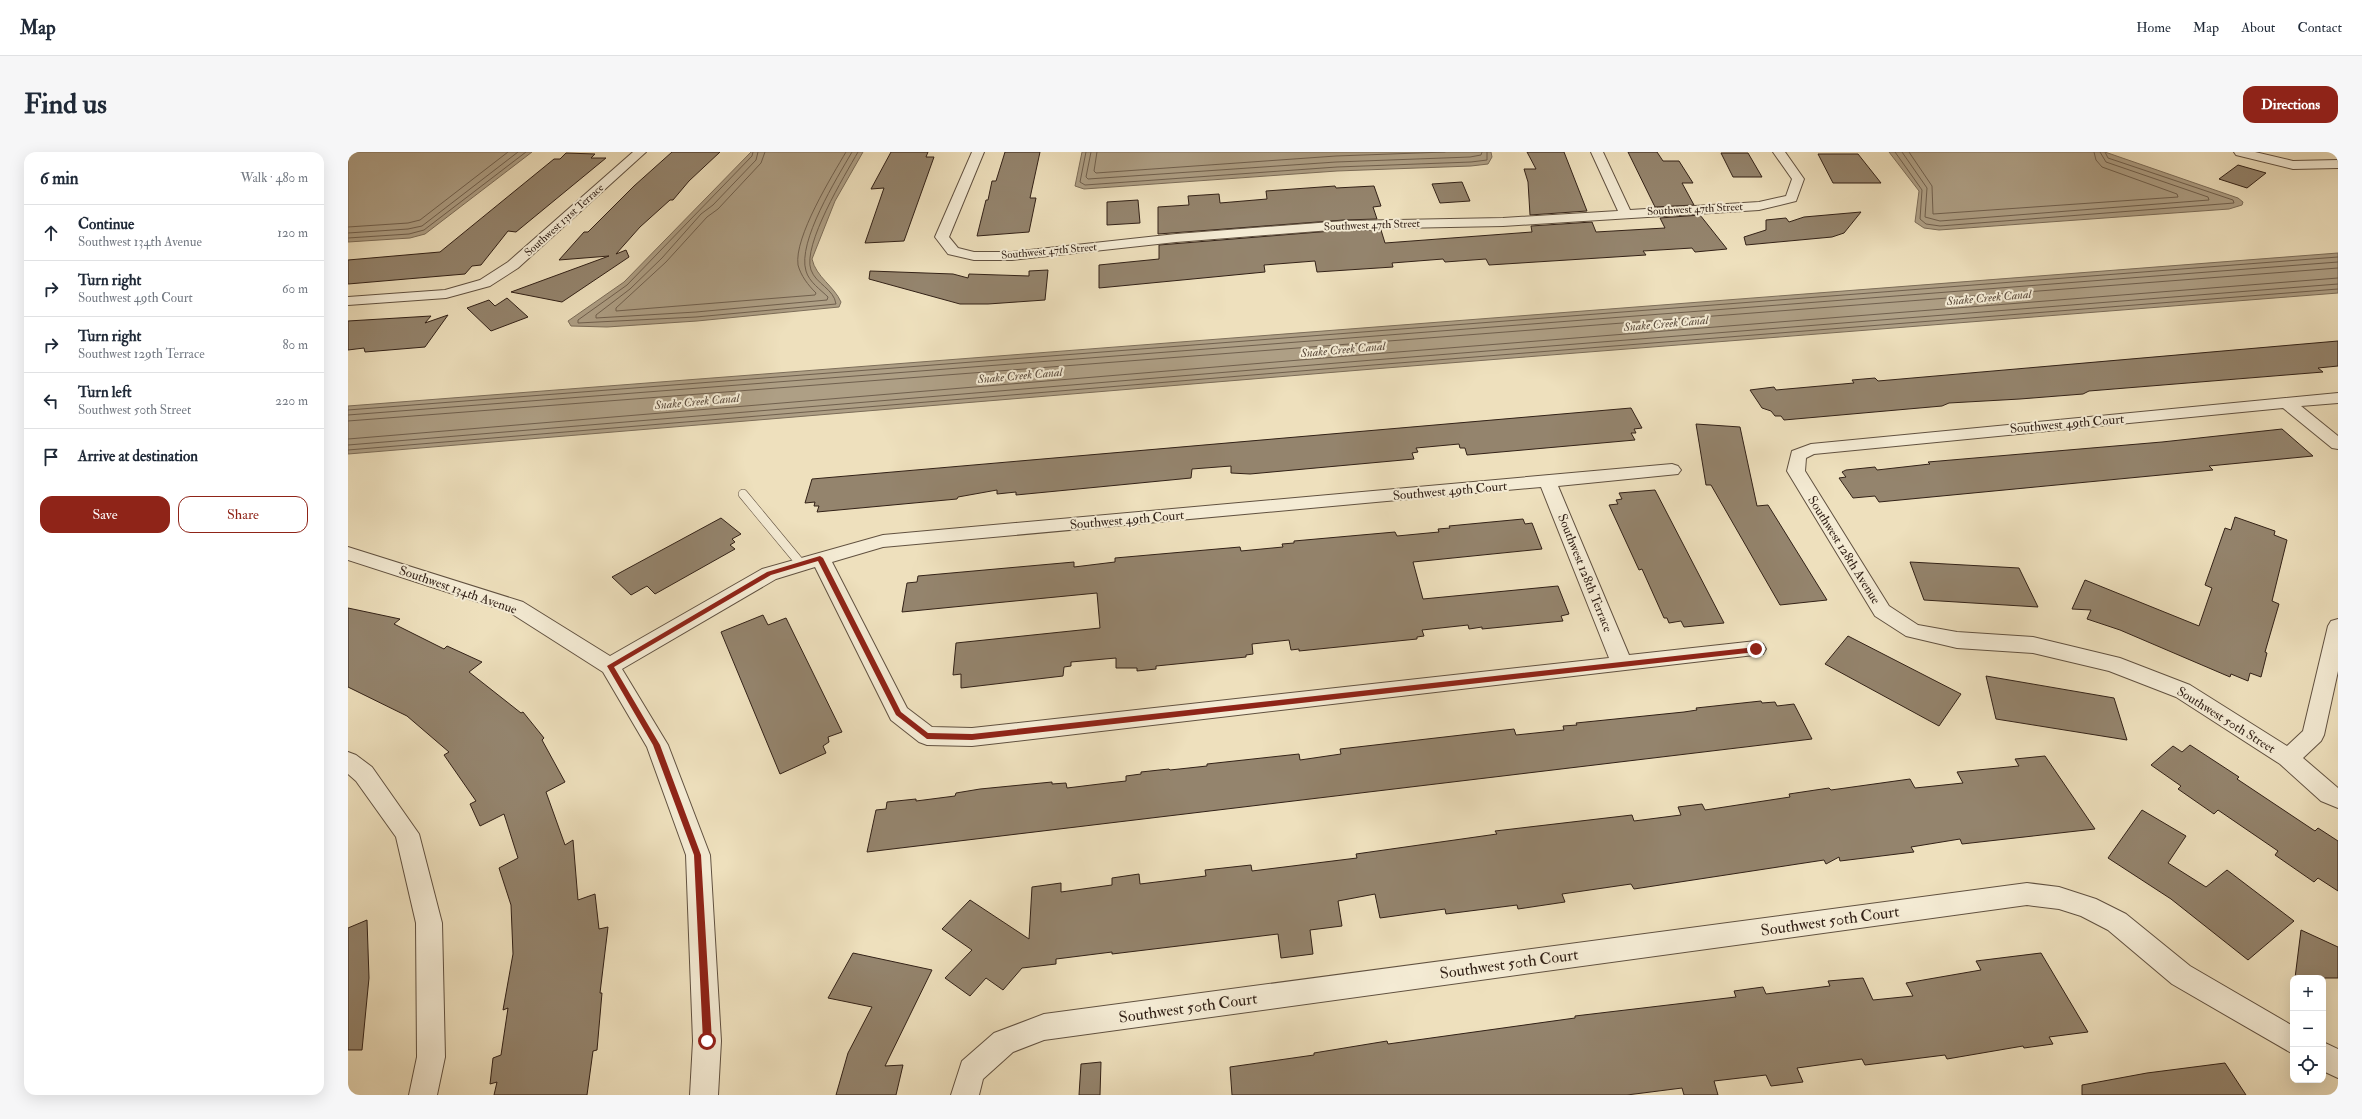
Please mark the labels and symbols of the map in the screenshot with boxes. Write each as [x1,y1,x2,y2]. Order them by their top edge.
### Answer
street label: Southwest 131st Terrace [522,181,607,259]
street label: Southwest 47th Street [1647,200,1744,218]
street label: Southwest 47th Street [1324,217,1421,233]
street label: Southwest 47th Street [1001,240,1098,262]
water label: Snake Creek Canal [1945,287,2033,309]
water label: Snake Creek Canal [1622,313,1710,335]
water label: Snake Creek Canal [1299,339,1387,361]
water label: Snake Creek Canal [976,365,1064,387]
water label: Snake Creek Canal [653,391,741,413]
street label: Southwest 49th Court [2009,411,2125,437]
street label: Southwest 49th Court [1392,478,1508,504]
street label: Southwest 128th Avenue [1804,493,1884,608]
street label: Southwest 49th Court [1069,507,1185,533]
street label: Southwest 128th Terrace [1554,512,1616,635]
street label: Southwest 134th Avenue [397,562,520,618]
route end [1747,640,1765,658]
street label: Southwest 50th Street [2174,683,2278,757]
street label: Southwest 50th Court [1759,901,1901,941]
street label: Southwest 50th Court [1438,944,1580,984]
street label: Southwest 50th Court [1117,988,1259,1028]
route start [698,1032,716,1050]

